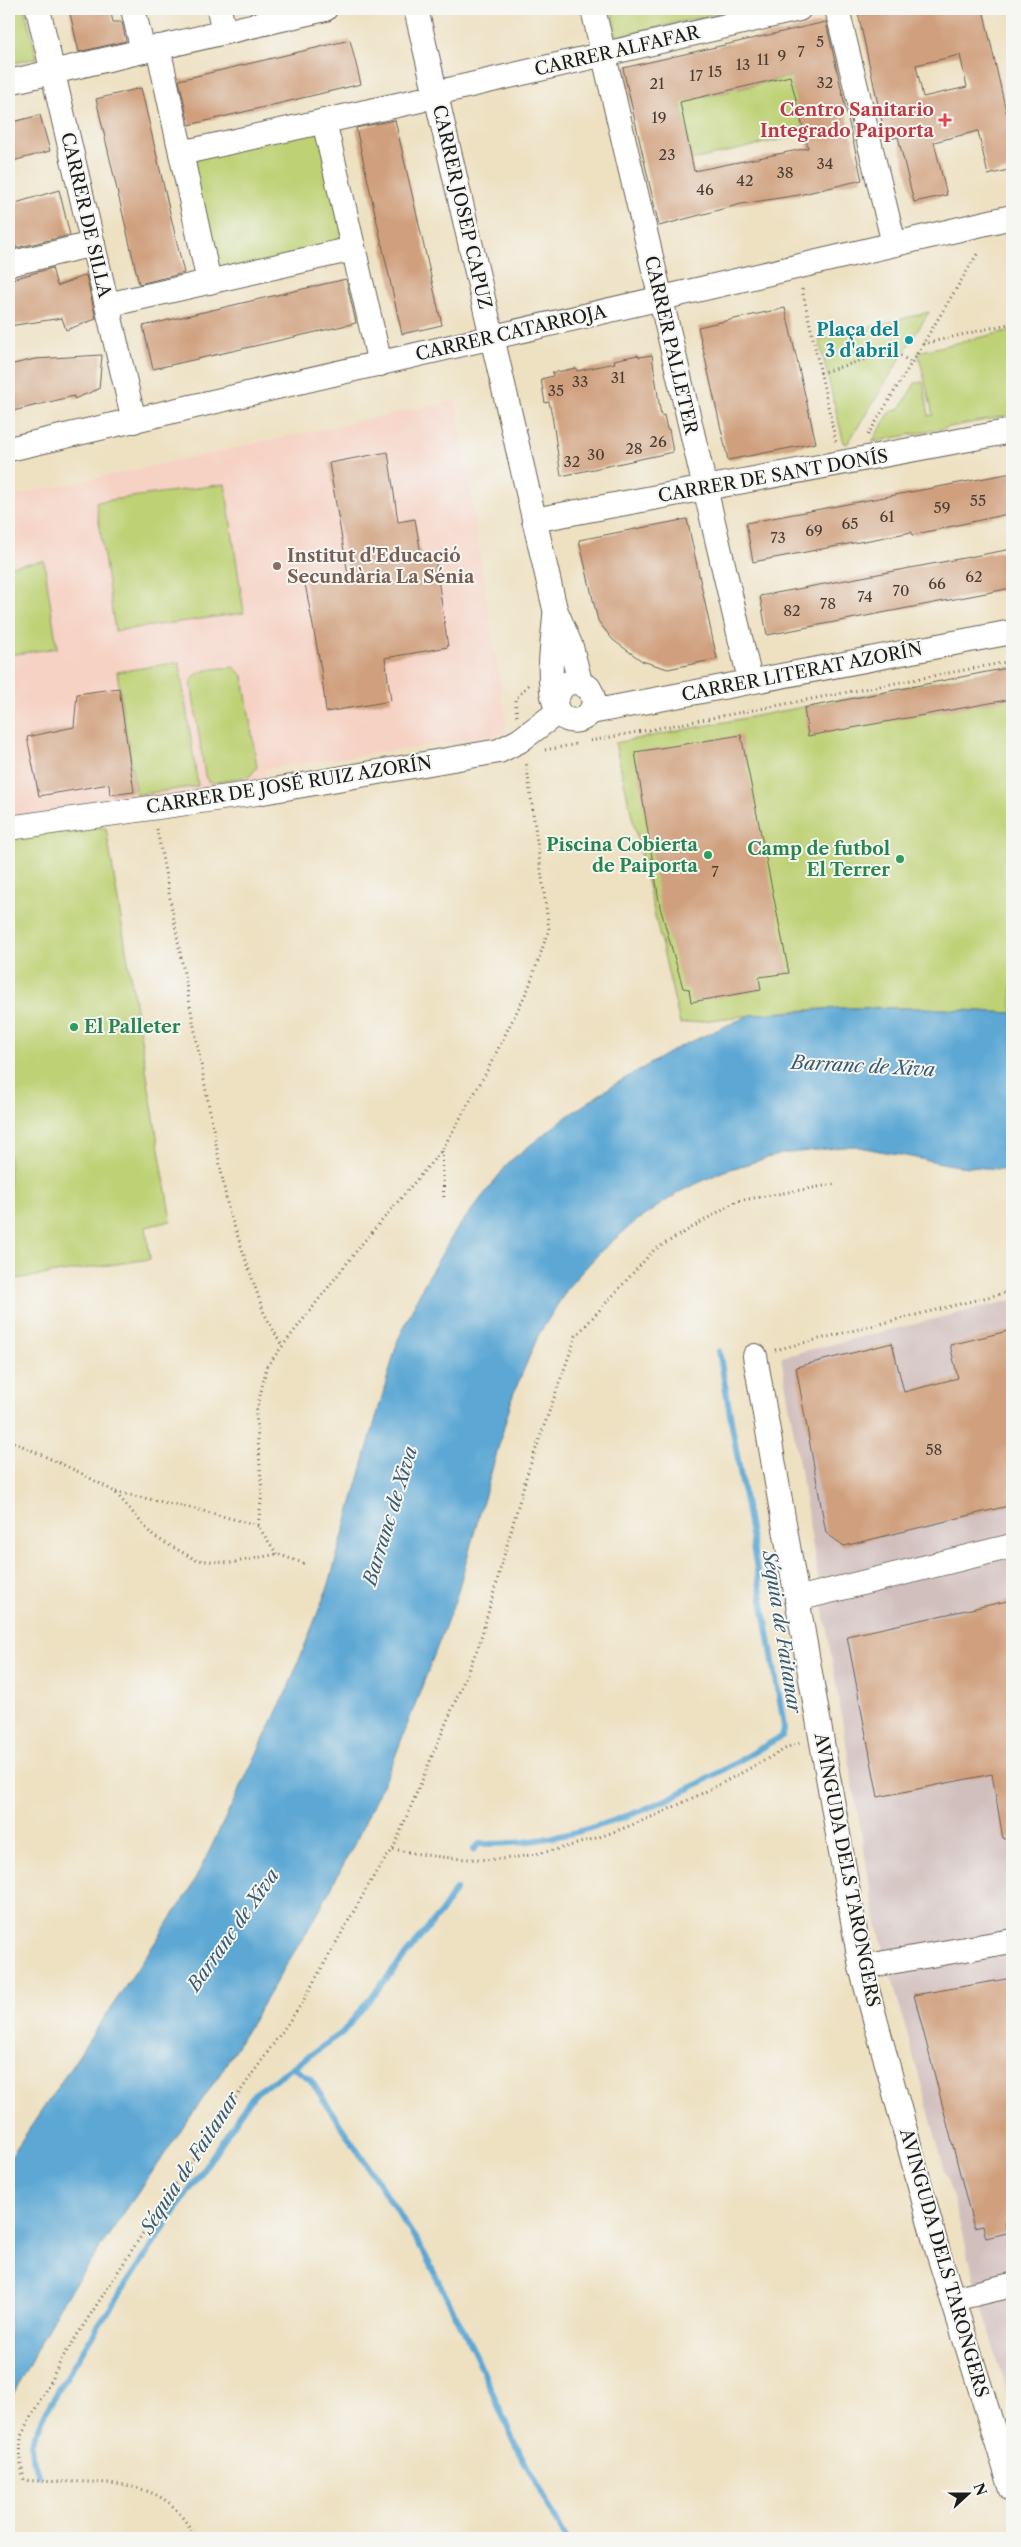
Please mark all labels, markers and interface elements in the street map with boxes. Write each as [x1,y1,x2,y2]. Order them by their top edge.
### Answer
street label: CARRER ALFAFAR [532,21,702,81]
house number: 5 [816,32,824,51]
house number: 7 [797,42,805,61]
house number: 9 [778,46,786,65]
house number: 11 [757,50,770,69]
house number: 13 [736,55,750,74]
house number: 15 [708,62,722,81]
house number: 17 [689,66,703,85]
house number: 32 [817,73,833,92]
house number: 21 [650,74,665,93]
place label: Centro Sanitario Integrado Paiporta [760,99,935,142]
street label: CARRER JOSEP CAPUZ [428,103,496,311]
house number: 19 [651,108,667,127]
marker: Centro Sanitario Integrado Paiporta [938,113,952,127]
street label: CARRER DE SILLA [56,130,116,301]
house number: 23 [659,145,675,164]
house number: 34 [817,154,833,173]
house number: 38 [776,163,794,182]
house number: 42 [736,171,754,190]
house number: 46 [696,180,714,199]
street label: CARRER PALLETER [640,254,702,437]
street label: CARRER CATARROJA [413,300,609,366]
place label: Plaça del 3 d'abril [816,319,899,362]
marker: Plaça del 3 d'abril [903,334,915,346]
house number: 31 [611,368,626,387]
house number: 33 [572,372,588,391]
house number: 35 [548,381,564,400]
house number: 26 [649,432,667,451]
house number: 28 [625,439,643,458]
street label: CARRER DE SANT DONÍS [656,444,890,507]
house number: 30 [587,445,605,464]
house number: 32 [564,452,580,471]
house number: 55 [970,491,986,510]
house number: 59 [934,498,950,517]
house number: 61 [879,507,895,526]
house number: 65 [842,514,858,533]
house number: 69 [805,521,823,540]
house number: 73 [770,528,786,547]
place label: Institut d'Educació Secundària La Sénia [287,545,475,588]
marker: Institut d'Educació Secundària La Sénia [271,560,283,572]
house number: 62 [965,567,983,586]
house number: 66 [928,574,946,593]
house number: 70 [893,581,909,600]
house number: 74 [857,587,873,606]
house number: 78 [820,594,836,613]
house number: 82 [783,601,801,620]
street label: CARRER LITERAT AZORÍN [679,637,924,706]
street label: CARRER DE JOSÉ RUIZ AZORÍN [144,751,434,818]
place label: Piscina Cobierta de Paiporta [546,834,699,877]
place label: Camp de futbol El Terrer [747,838,890,881]
marker: Piscina Cobierta de Paiporta [702,849,714,861]
marker: Camp de futbol El Terrer [894,853,906,865]
house number: 7 [711,862,719,881]
place label: El Palleter [84,1016,181,1038]
marker: El Palleter [68,1021,80,1033]
water label: Barranc de Xiva [788,1051,936,1081]
house number: 58 [925,1440,943,1459]
water label: Barranc de Xiva [357,1443,422,1590]
water label: Séquia de Faitanar [758,1548,806,1716]
street label: AVINGUDA DELS TARONGERS [809,1730,884,2009]
water label: Barranc de Xiva [181,1864,284,1997]
water label: Séquia de Faitanar [135,2087,245,2239]
street label: AVINGUDA DELS TARONGERS [895,2125,993,2400]
north arrow [944,2470,994,2520]
text: N [970,2480,991,2498]

